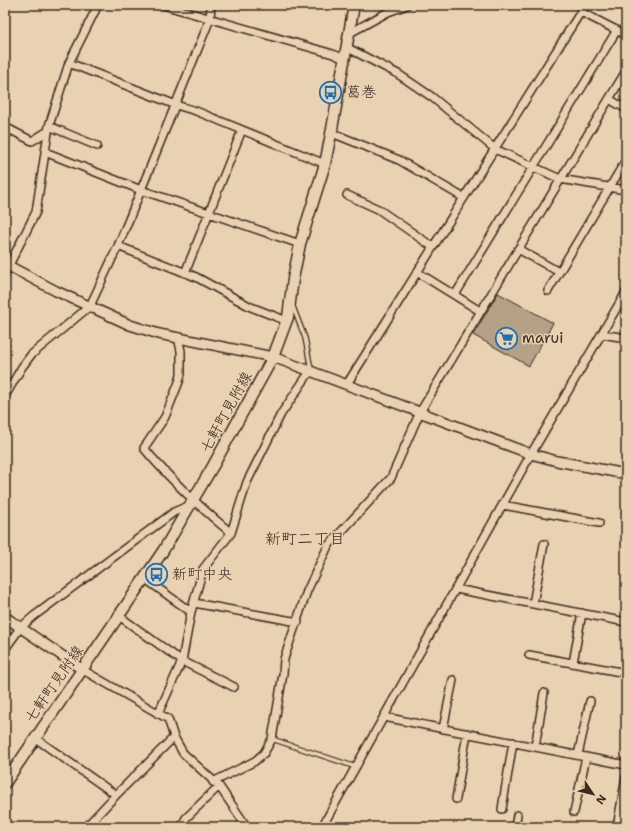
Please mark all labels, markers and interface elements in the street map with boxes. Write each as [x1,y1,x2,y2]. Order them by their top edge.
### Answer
bus stop icon: 葛巻 [317,79,343,105]
place label: 葛巻 [346,82,377,102]
supermarket icon: marui [494,325,520,351]
place label: marui [522,328,563,348]
street label: 七軒町見附線 [195,368,257,456]
district label: 新町二丁目 [265,528,345,549]
bus stop icon: 新町中央 [144,561,170,587]
place label: 新町中央 [172,564,232,584]
street label: 七軒町見附線 [20,641,88,727]
north arrow [573,774,613,814]
text: N [592,792,609,808]

